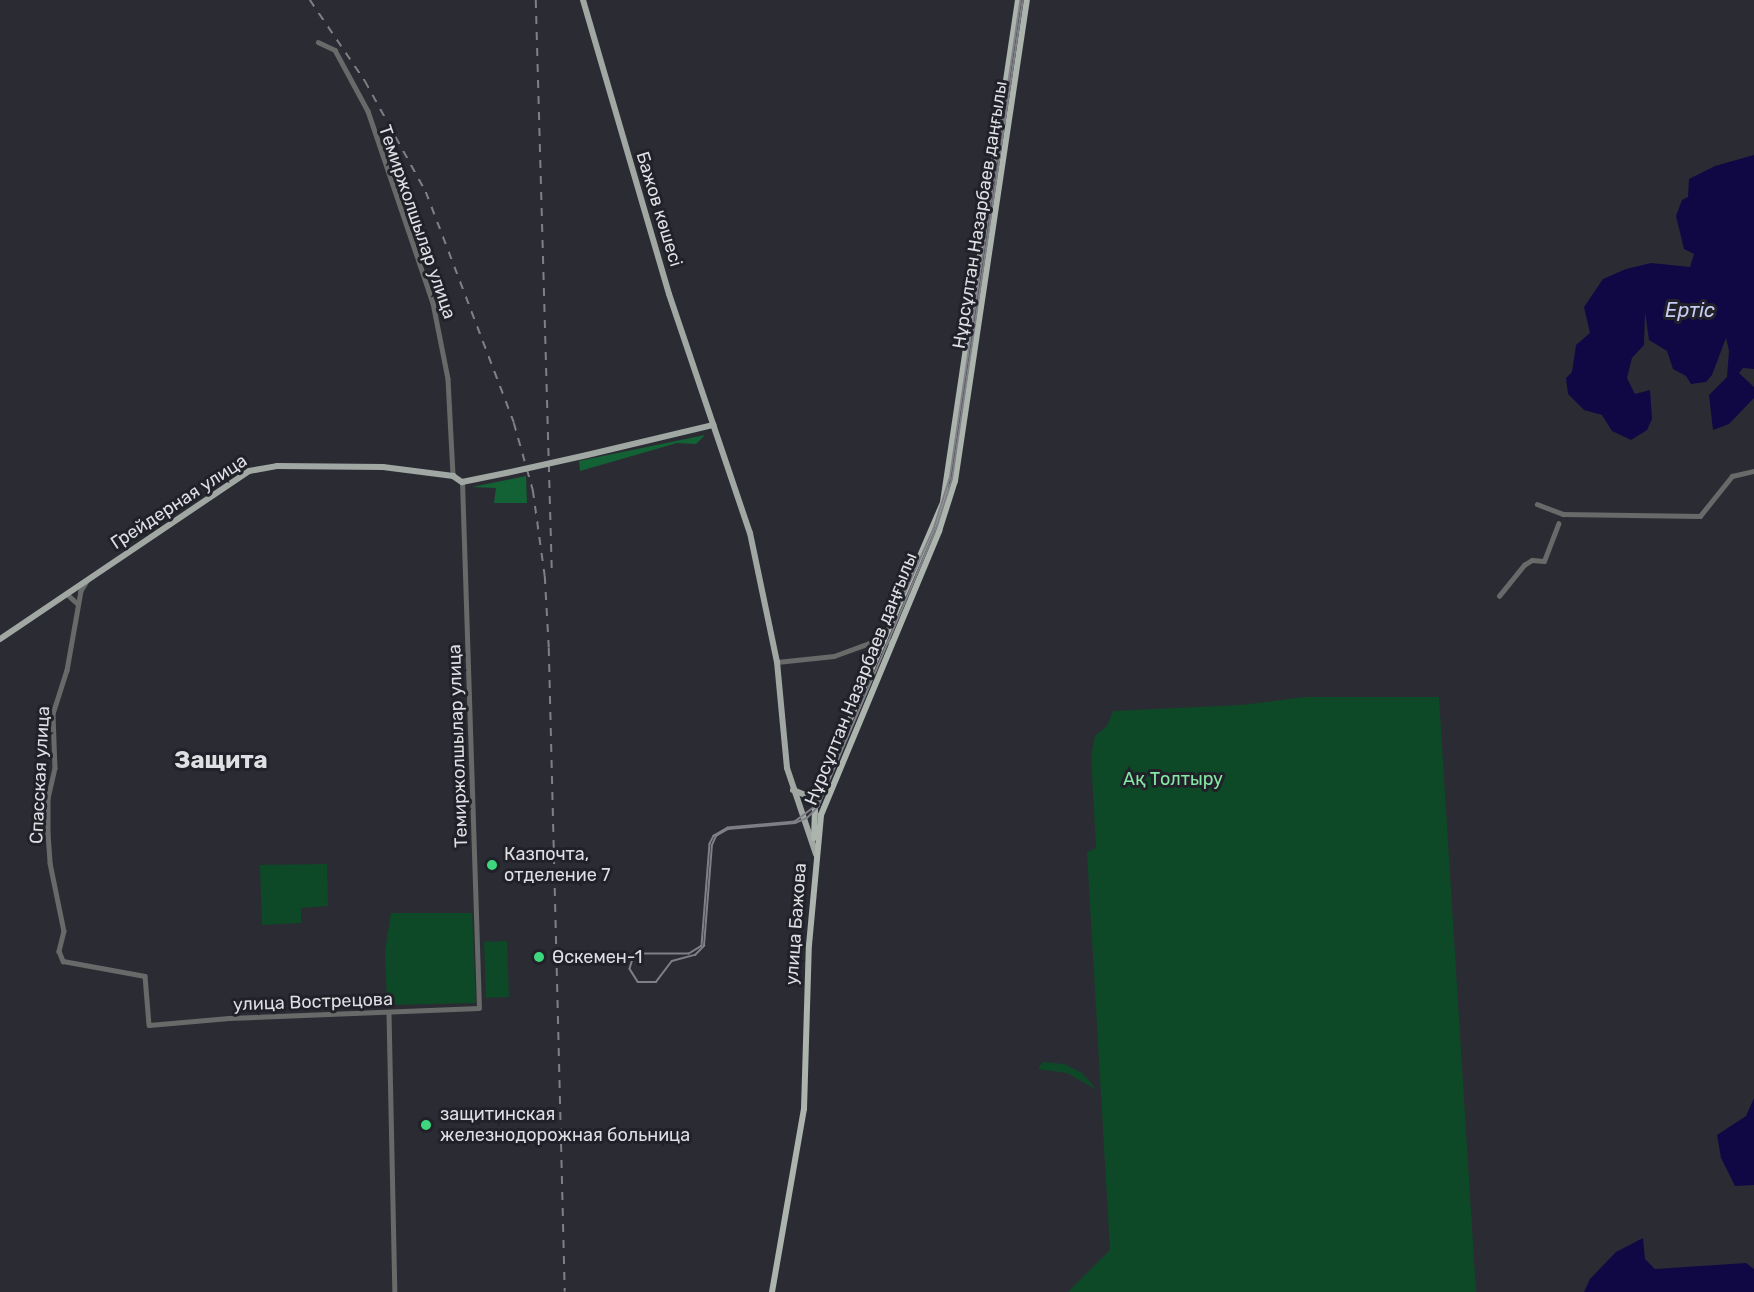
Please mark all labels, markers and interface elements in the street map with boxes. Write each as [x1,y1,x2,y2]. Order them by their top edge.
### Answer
street label: Нұрсұлтан Назарбаев даңғылы [948,80,1012,350]
street label: Темиржолшылар улица [374,122,460,322]
street label: Бажов көшесі [631,149,687,269]
water label: Ертіс [1665,298,1715,322]
street label: Грейдерная улица [107,450,251,554]
street label: Нұрсұлтан Назарбаев даңғылы [800,549,922,809]
street label: Темиржолшылар улица [444,644,472,848]
street label: Спасская улица [26,706,54,844]
district label: Защита [174,747,268,775]
park label: Ақ Толтыру [1123,768,1223,790]
place label: Казпочта, отделение 7 [504,844,611,886]
marker: Казпочта, отделение 7 [485,858,499,872]
street label: улица Бажова [781,862,811,986]
place label: Өскемен-1 [552,946,642,968]
marker: Өскемен-1 [530,948,548,966]
street label: улица Вострецова [233,988,393,1016]
place label: защитинская железнодорожная больница [440,1104,690,1146]
marker: защитинская железнодорожная больница [417,1116,435,1134]

